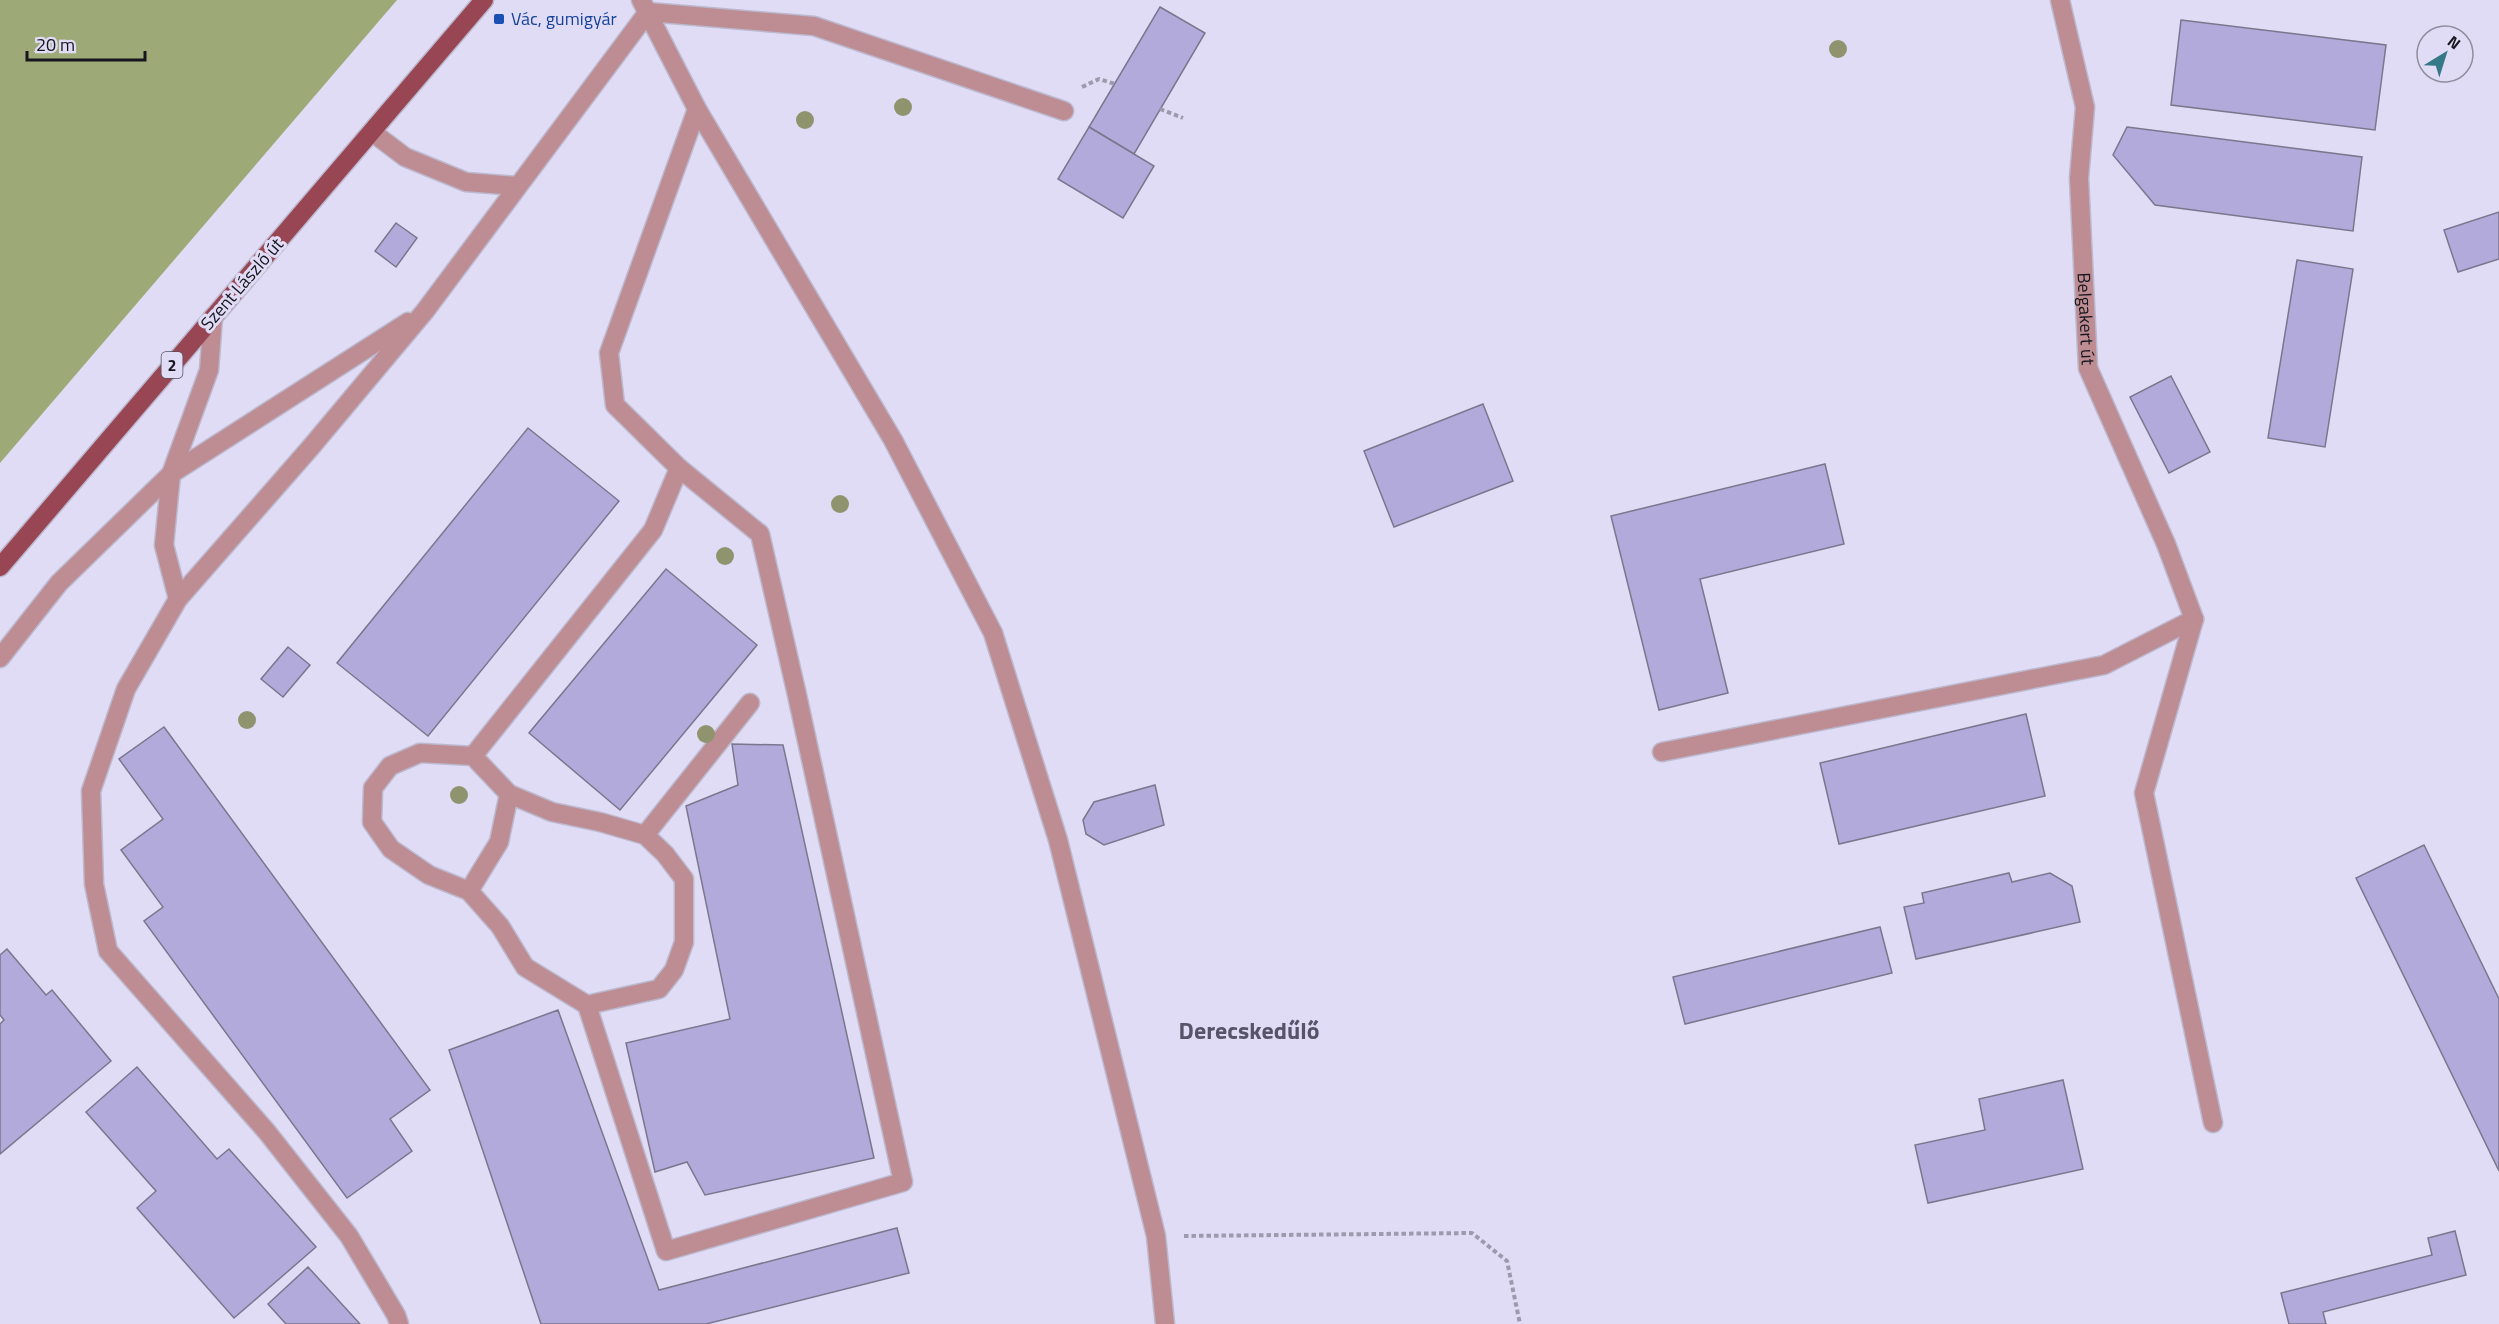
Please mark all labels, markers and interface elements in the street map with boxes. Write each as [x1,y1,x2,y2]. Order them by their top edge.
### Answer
place label: Vác, gumigyár [511,5,617,32]
marker: Vác, gumigyár [492,12,506,26]
scale bar [27,24,146,62]
north arrow [2415,24,2475,84]
text: N [2442,29,2466,55]
text: 20 m [36,31,75,58]
street label: Szent László út [194,231,290,336]
street label: Belgakert út [2070,272,2102,366]
road number: 2 [162,352,182,378]
district label: Derecskedűlő [1179,1012,1319,1048]

